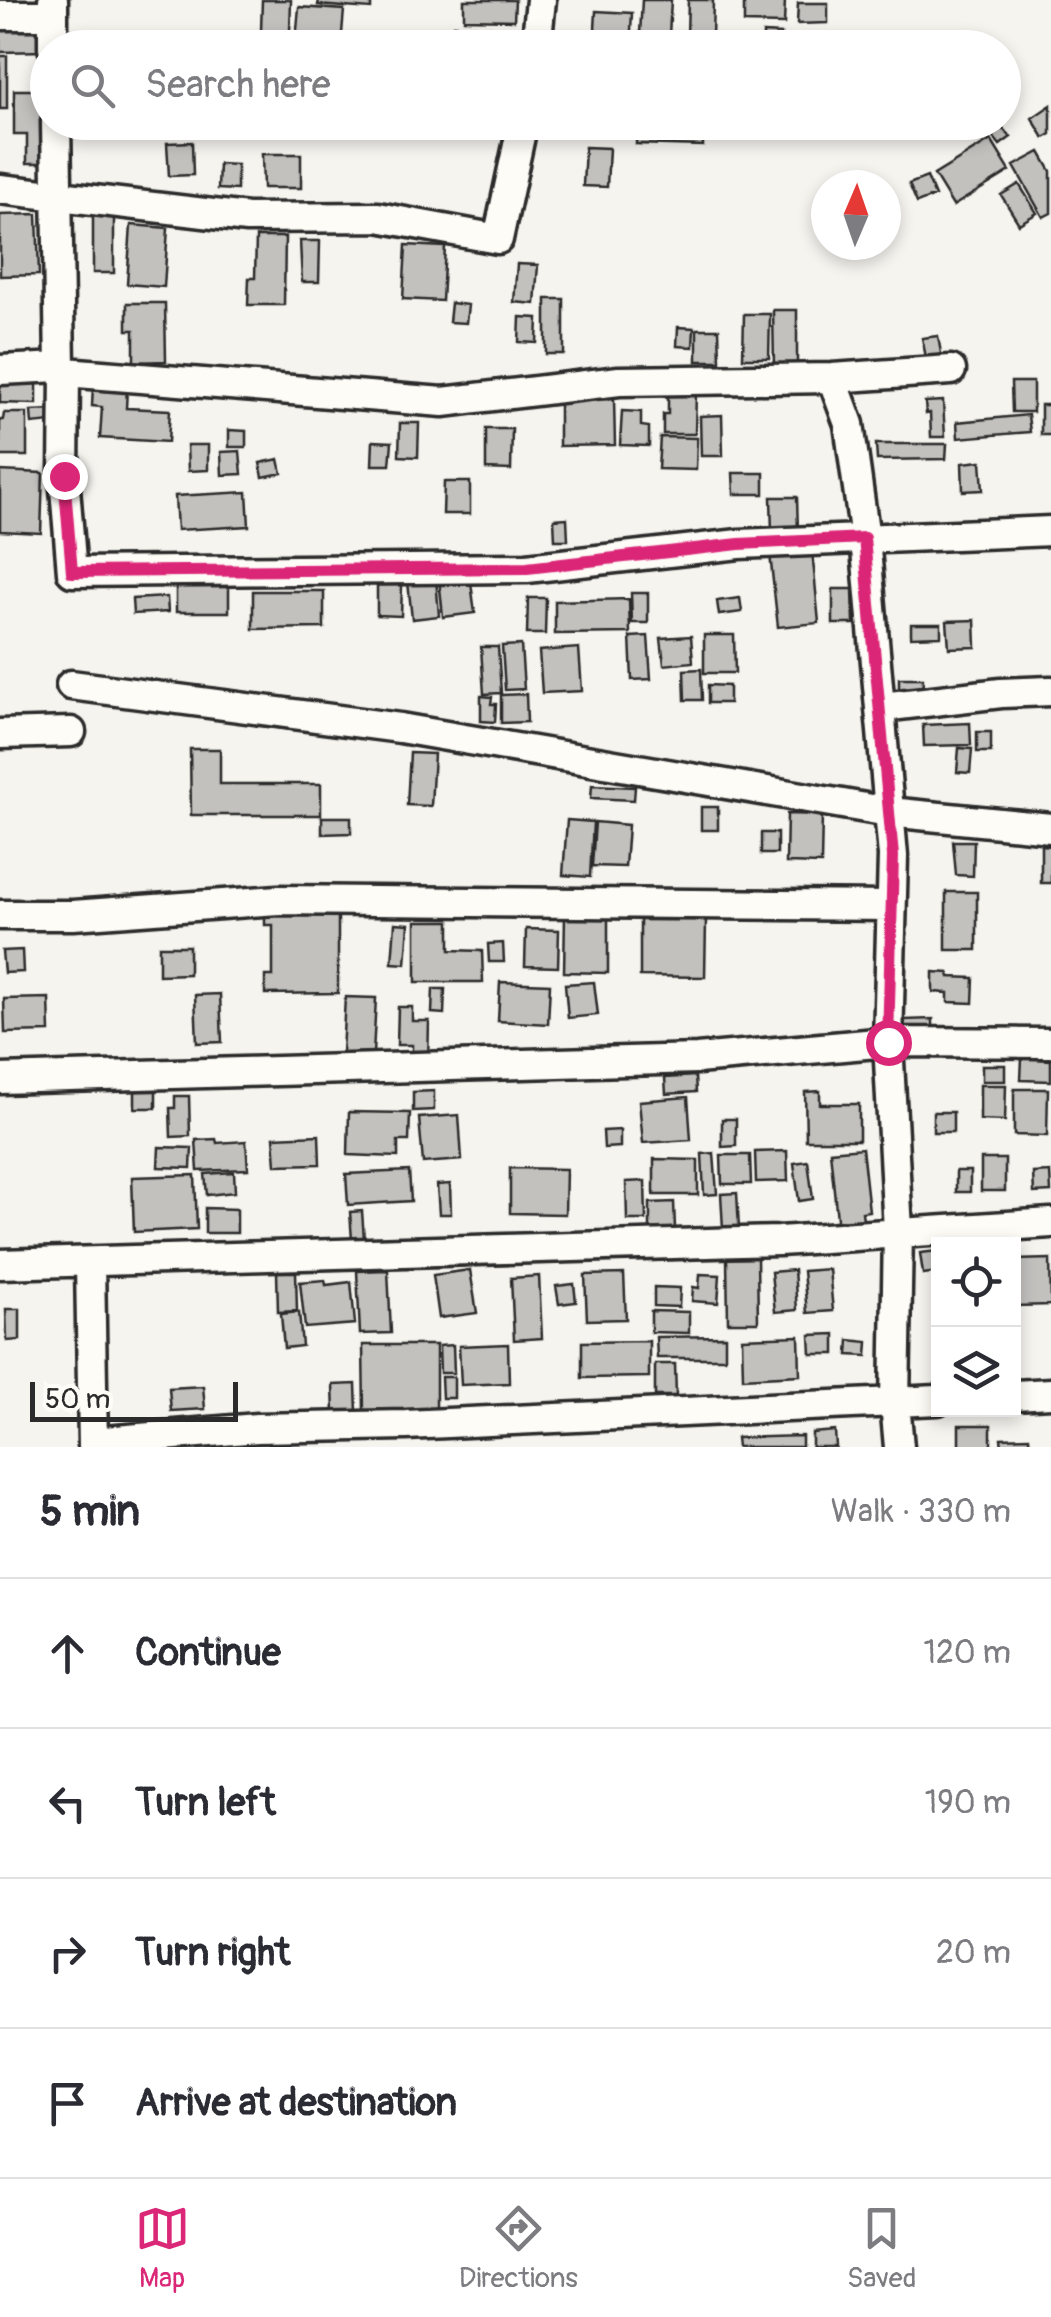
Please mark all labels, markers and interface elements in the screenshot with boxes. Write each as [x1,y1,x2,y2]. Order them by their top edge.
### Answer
search box [30,30,1021,140]
icon: search [65,58,120,113]
text: Search here [145,61,331,109]
north arrow [811,170,901,260]
route end [42,454,88,500]
route start [866,1020,912,1066]
map controls [931,1237,1021,1417]
button: locate [931,1237,1021,1327]
button: layers [931,1327,1021,1417]
scale bar [30,1377,238,1422]
text: 50 m [45,1382,110,1417]
text: 5 min [40,1486,140,1538]
text: Walk · 330 m [831,1492,1011,1532]
icon: ahead [40,1626,95,1681]
text: Continue [135,1629,281,1677]
text: 120 m [923,1633,1011,1673]
icon: left [40,1776,95,1831]
text: Turn left [135,1779,276,1827]
text: 190 m [925,1783,1011,1823]
icon: right [40,1926,95,1981]
text: Turn right [135,1929,290,1977]
text: 20 m [936,1933,1011,1973]
icon: arrive [40,2076,95,2131]
text: Arrive at destination [135,2079,457,2127]
tab: Map [135,2201,190,2296]
tab: Directions [459,2201,578,2296]
tab: Saved [847,2201,916,2296]

